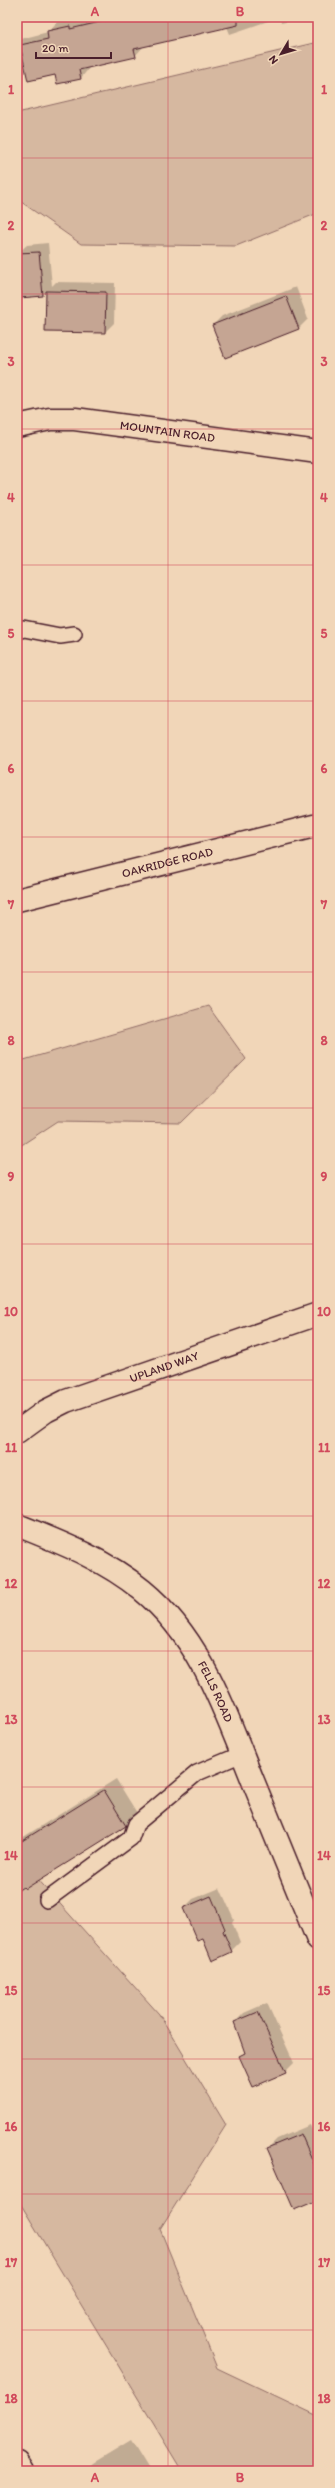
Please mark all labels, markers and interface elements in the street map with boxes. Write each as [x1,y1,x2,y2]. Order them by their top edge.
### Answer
text: A [90,4,100,19]
text: B [236,4,245,19]
scale bar [36,34,111,60]
north arrow [261,34,301,74]
text: 20 m [42,41,69,55]
text: N [266,53,281,67]
text: 1 [8,82,14,97]
text: 1 [321,82,327,97]
text: 2 [8,218,15,233]
text: 2 [321,218,328,233]
text: 3 [7,354,15,369]
text: 3 [320,354,328,369]
street label: MOUNTAIN ROAD [119,418,216,445]
text: 4 [7,490,15,505]
text: 4 [320,490,328,505]
text: 5 [8,626,15,641]
text: 5 [321,626,328,641]
text: 6 [8,761,15,776]
text: 6 [321,761,328,776]
street label: OAKRIDGE ROAD [120,844,214,881]
text: 7 [7,897,15,912]
text: 7 [320,897,328,912]
text: 8 [7,1033,15,1048]
text: 8 [320,1033,328,1048]
text: 9 [8,1169,15,1184]
text: 9 [321,1169,328,1184]
text: 10 [4,1304,18,1319]
text: 10 [317,1304,331,1319]
street label: UPLAND WAY [128,1349,201,1386]
text: 11 [5,1440,17,1455]
text: 11 [318,1440,330,1455]
text: 12 [5,1576,18,1591]
text: 12 [318,1576,331,1591]
street label: FELLS ROAD [195,1658,236,1724]
text: 13 [4,1712,18,1727]
text: 13 [317,1712,331,1727]
text: 14 [4,1848,18,1863]
text: 14 [317,1848,331,1863]
text: 15 [5,1983,18,1998]
text: 15 [318,1983,331,1998]
text: 16 [5,2119,18,2134]
text: 16 [318,2119,331,2134]
text: 17 [5,2255,18,2270]
text: 17 [318,2255,331,2270]
text: 18 [4,2391,18,2406]
text: 18 [317,2391,331,2406]
text: A [90,2470,100,2485]
text: B [236,2470,245,2485]

